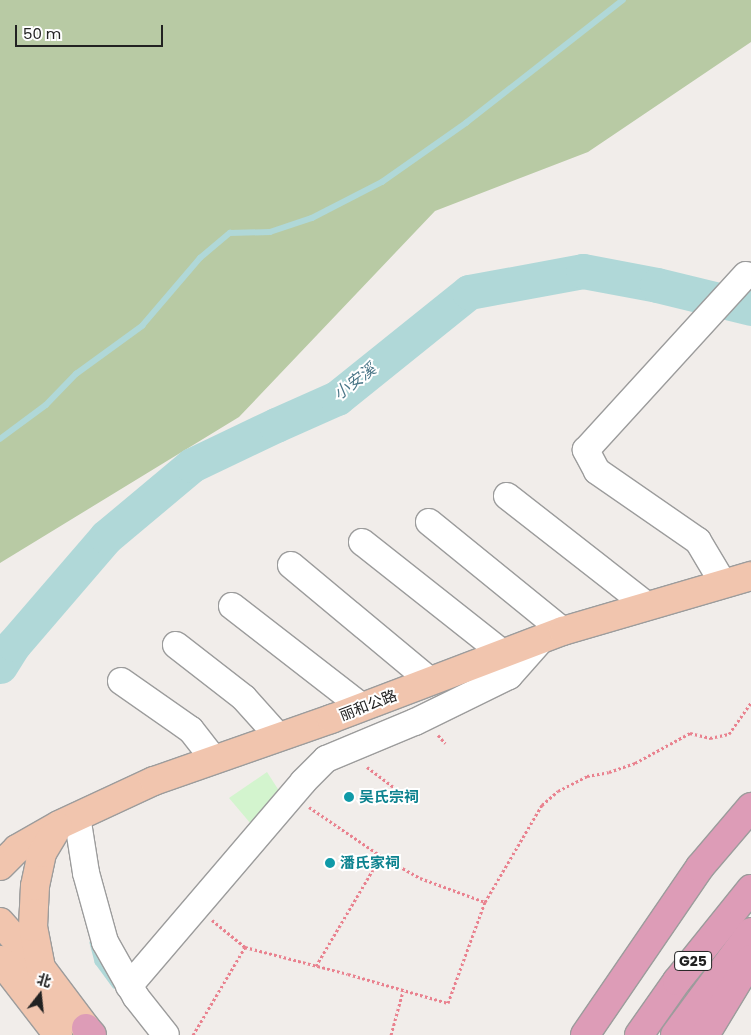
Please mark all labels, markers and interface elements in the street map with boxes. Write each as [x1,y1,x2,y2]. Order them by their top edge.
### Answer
scale bar [18,15,165,47]
text: 50 m [23,23,61,44]
water label: 小安溪 [330,360,380,404]
street label: 丽和公路 [337,686,399,724]
place label: 吴氏宗祠 [359,788,419,806]
marker: 吴氏宗祠 [343,791,355,803]
place label: 潘氏家祠 [340,854,400,872]
marker: 潘氏家祠 [324,857,336,869]
road number: G25 [673,949,713,972]
text: 北 [35,969,54,992]
north arrow [15,970,65,1020]

